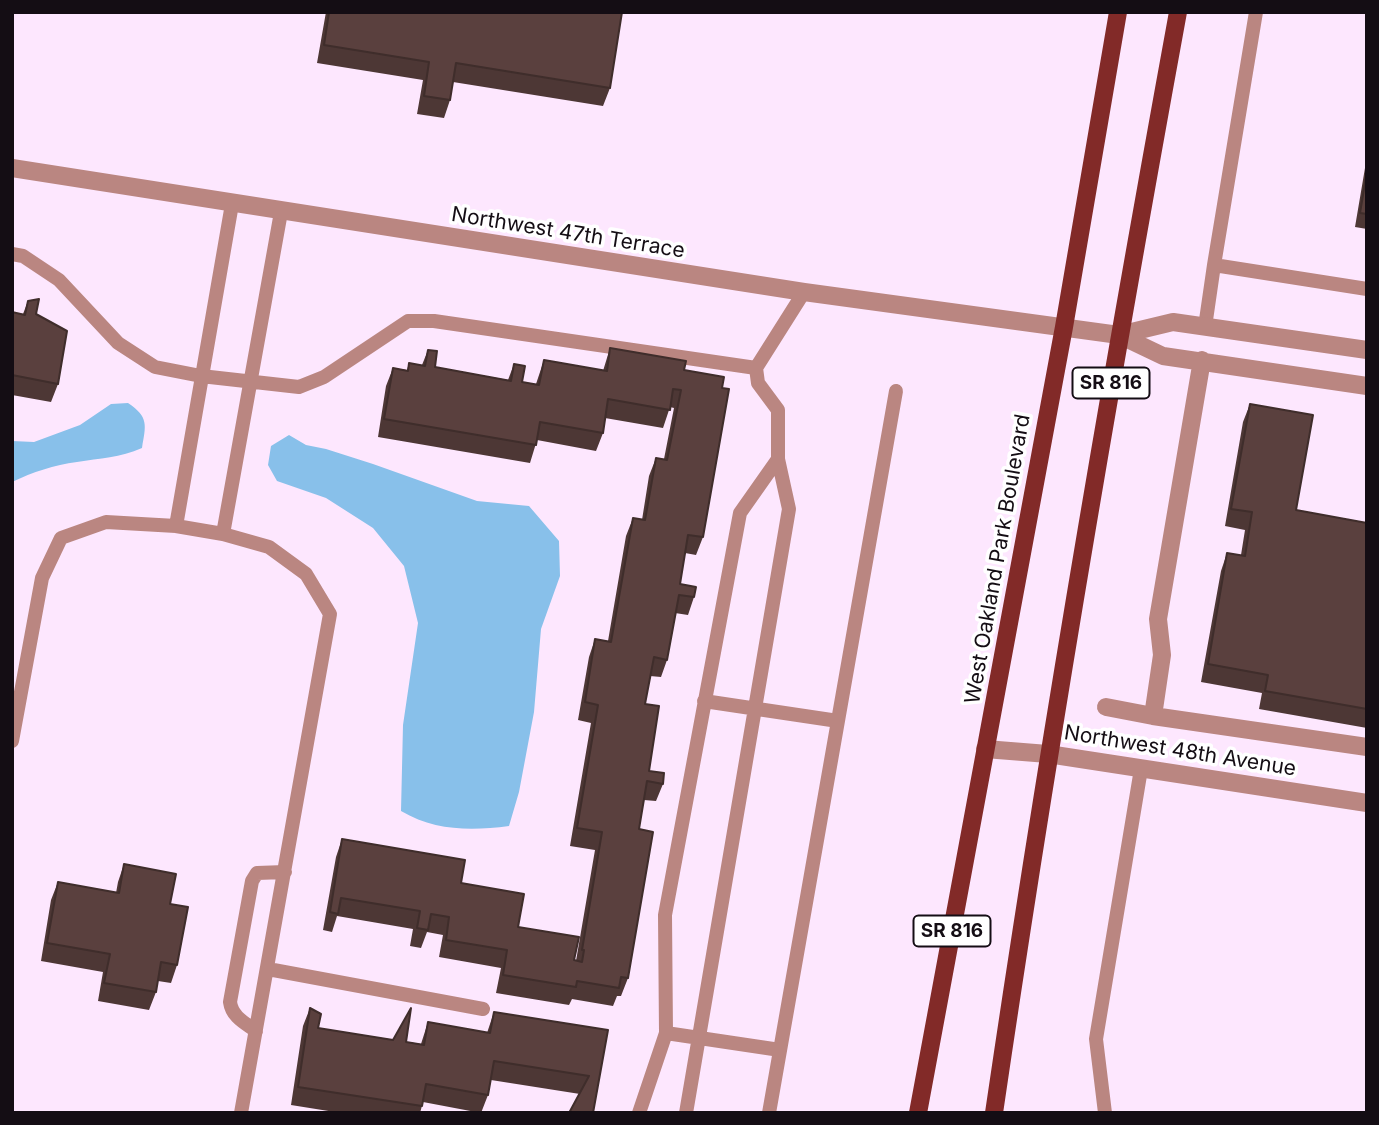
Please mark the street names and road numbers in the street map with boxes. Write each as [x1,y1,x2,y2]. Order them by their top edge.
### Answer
street label: Northwest 47th Terrace [450,202,686,264]
road number: SR 816 [1072,368,1150,398]
street label: West Oakland Park Boulevard [960,412,1036,706]
street label: Northwest 48th Avenue [1062,720,1298,782]
road number: SR 816 [914,916,990,946]

